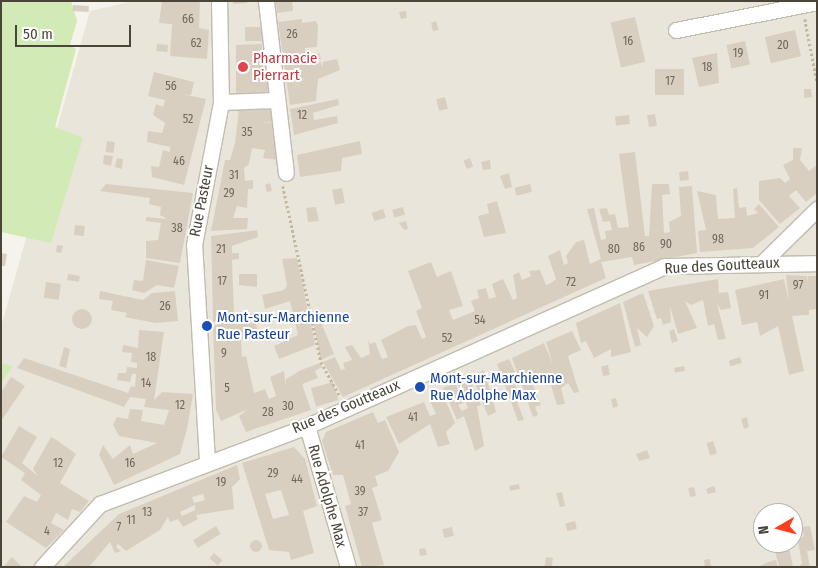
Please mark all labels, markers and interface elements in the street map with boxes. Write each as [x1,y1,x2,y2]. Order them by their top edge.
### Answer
house number: 66 [182,13,194,27]
scale bar [18,15,134,47]
text: 50 m [23,25,53,43]
house number: 26 [286,28,298,42]
house number: 16 [623,35,633,49]
house number: 62 [190,37,202,51]
house number: 20 [777,39,789,53]
house number: 19 [733,47,743,61]
place label: Pharmacie Pierrart [253,49,318,84]
marker: Pharmacie Pierrart [237,61,249,73]
house number: 18 [702,61,712,75]
house number: 17 [665,75,675,89]
house number: 56 [165,80,177,94]
house number: 12 [297,109,307,123]
house number: 52 [183,113,193,127]
house number: 35 [242,126,252,140]
house number: 46 [173,155,185,169]
street label: Rue Pasteur [186,164,218,238]
house number: 31 [229,169,239,183]
house number: 29 [223,187,235,201]
house number: 38 [171,222,183,236]
house number: 98 [712,233,724,247]
house number: 90 [660,238,672,252]
house number: 86 [633,241,645,255]
house number: 21 [216,243,226,257]
house number: 80 [608,243,620,257]
street label: Rue des Goutteaux [664,254,780,278]
house number: 17 [217,275,227,289]
house number: 72 [566,276,576,290]
house number: 97 [793,279,803,293]
house number: 91 [759,289,769,303]
house number: 26 [159,300,171,314]
place label: Mont-sur-Marchienne Rue Pasteur [217,308,349,343]
house number: 54 [474,314,486,328]
marker: Mont-sur-Marchienne Rue Pasteur [201,320,213,332]
house number: 52 [442,332,452,346]
house number: 9 [221,347,227,361]
house number: 18 [146,351,156,365]
place label: Mont-sur-Marchienne Rue Adolphe Max [430,369,562,404]
street label: Rue des Goutteaux [289,376,403,438]
house number: 14 [141,377,151,391]
marker: Mont-sur-Marchienne Rue Adolphe Max [414,381,426,393]
house number: 5 [224,382,230,396]
house number: 12 [175,399,185,413]
house number: 30 [282,400,294,414]
house number: 28 [262,406,274,420]
house number: 41 [408,411,418,425]
house number: 41 [355,439,365,453]
street label: Rue Adolphe Max [304,443,350,549]
house number: 12 [53,457,63,471]
house number: 16 [125,457,135,471]
house number: 29 [267,467,279,481]
house number: 44 [291,473,303,487]
house number: 19 [216,476,226,490]
house number: 39 [354,485,366,499]
north arrow [753,503,803,553]
house number: 13 [142,506,152,520]
house number: 37 [358,506,368,520]
house number: 11 [126,514,136,528]
house number: 7 [117,521,121,535]
house number: 4 [44,525,50,539]
text: N [755,525,773,535]

